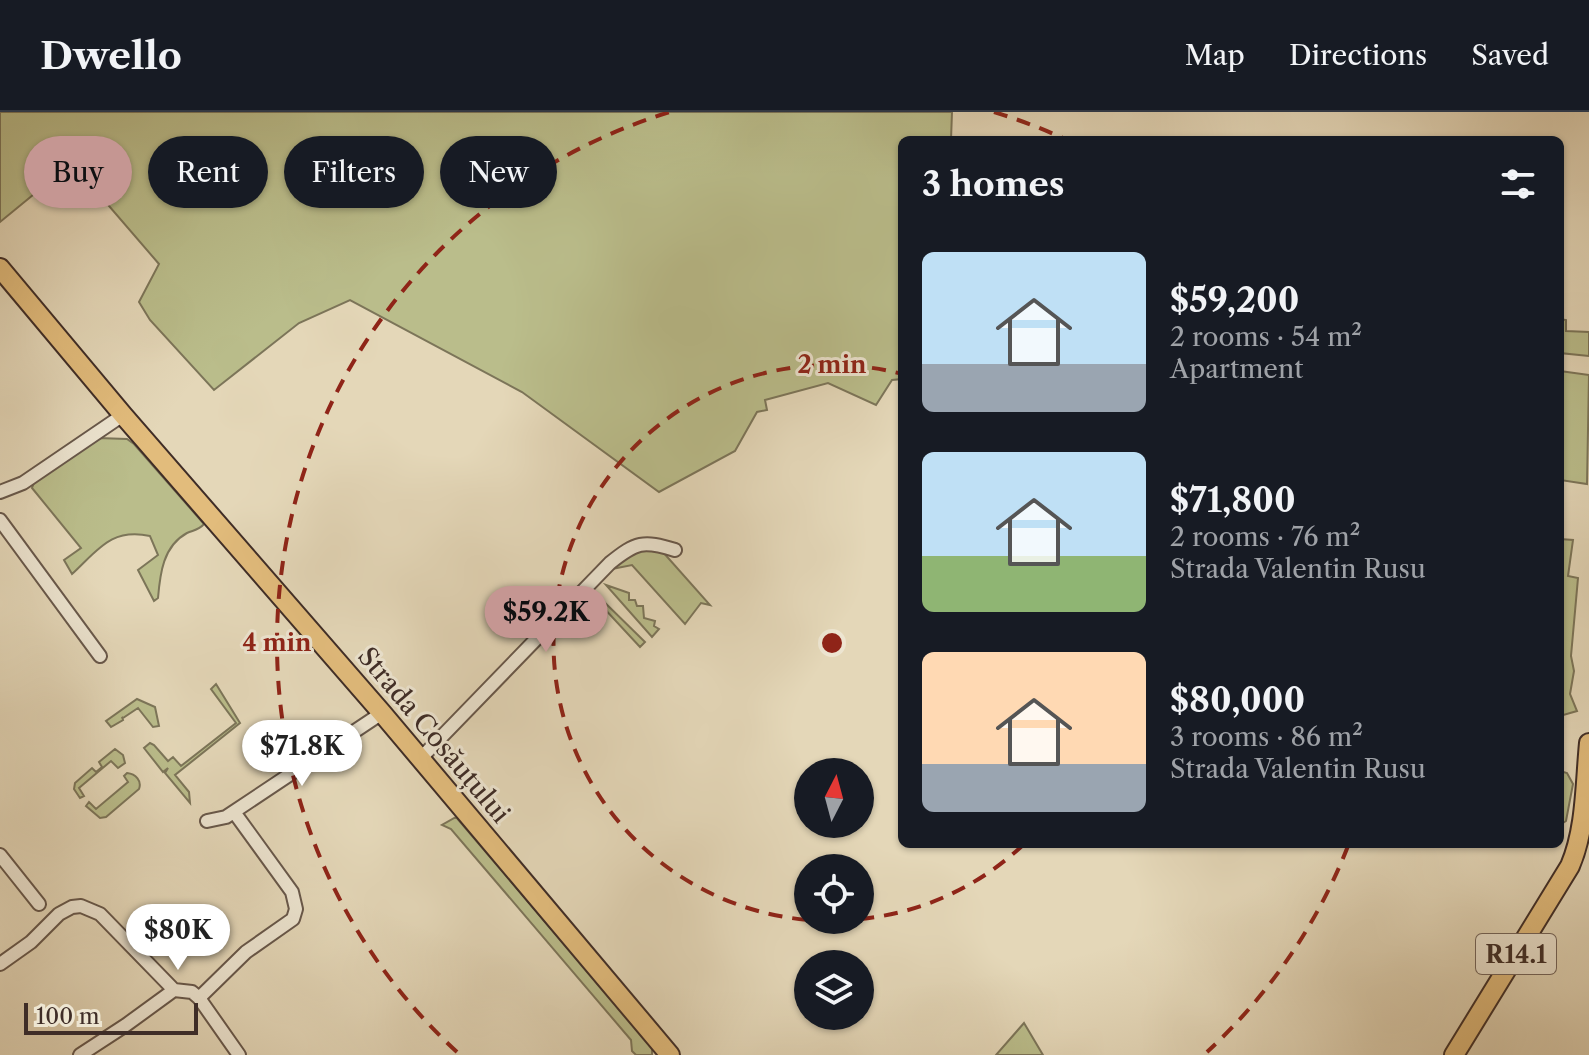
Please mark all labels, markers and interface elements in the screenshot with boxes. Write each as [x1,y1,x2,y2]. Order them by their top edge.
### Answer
text: Dwello [40,32,182,79]
text: Map [1185,38,1245,72]
text: Directions [1289,38,1427,72]
text: Saved [1471,38,1549,72]
chip: Buy [24,136,132,208]
chip: Rent [148,136,268,208]
chip: Filters [284,136,424,208]
chip: New [440,136,557,208]
icon: filters [1496,162,1540,206]
text: 3 homes [922,163,1065,205]
text: $59,200 [1170,279,1299,321]
icon: home [986,284,1082,380]
text: 2 rooms · 54 m² [1170,321,1362,353]
text: 2 min [797,350,867,379]
text: Apartment [1170,353,1303,385]
text: $71,800 [1170,479,1296,521]
icon: home [986,484,1082,580]
text: 2 rooms · 76 m² [1170,521,1360,553]
text: Strada Valentin Rusu [1170,553,1426,585]
pin: $59.2K [481,586,611,654]
text: $59.2K [503,596,589,628]
text: 4 min [242,628,312,657]
centre of rings [818,629,846,657]
street label: Strada Cosăuțului [351,641,517,829]
text: $80,000 [1170,679,1305,721]
icon: home [986,684,1082,780]
pin: $71.8K [237,720,367,788]
text: 3 rooms · 86 m² [1170,721,1363,753]
text: $71.8K [260,730,344,762]
text: Strada Valentin Rusu [1170,753,1426,785]
north arrow [794,758,874,838]
map controls [794,758,874,1030]
button: locate [794,854,874,934]
pin: $80K [131,904,225,972]
text: $80K [144,914,212,946]
road number: R14.1 [1476,934,1556,974]
button: layers [794,950,874,1030]
scale bar [24,999,198,1035]
text: 100 m [36,1003,99,1030]

